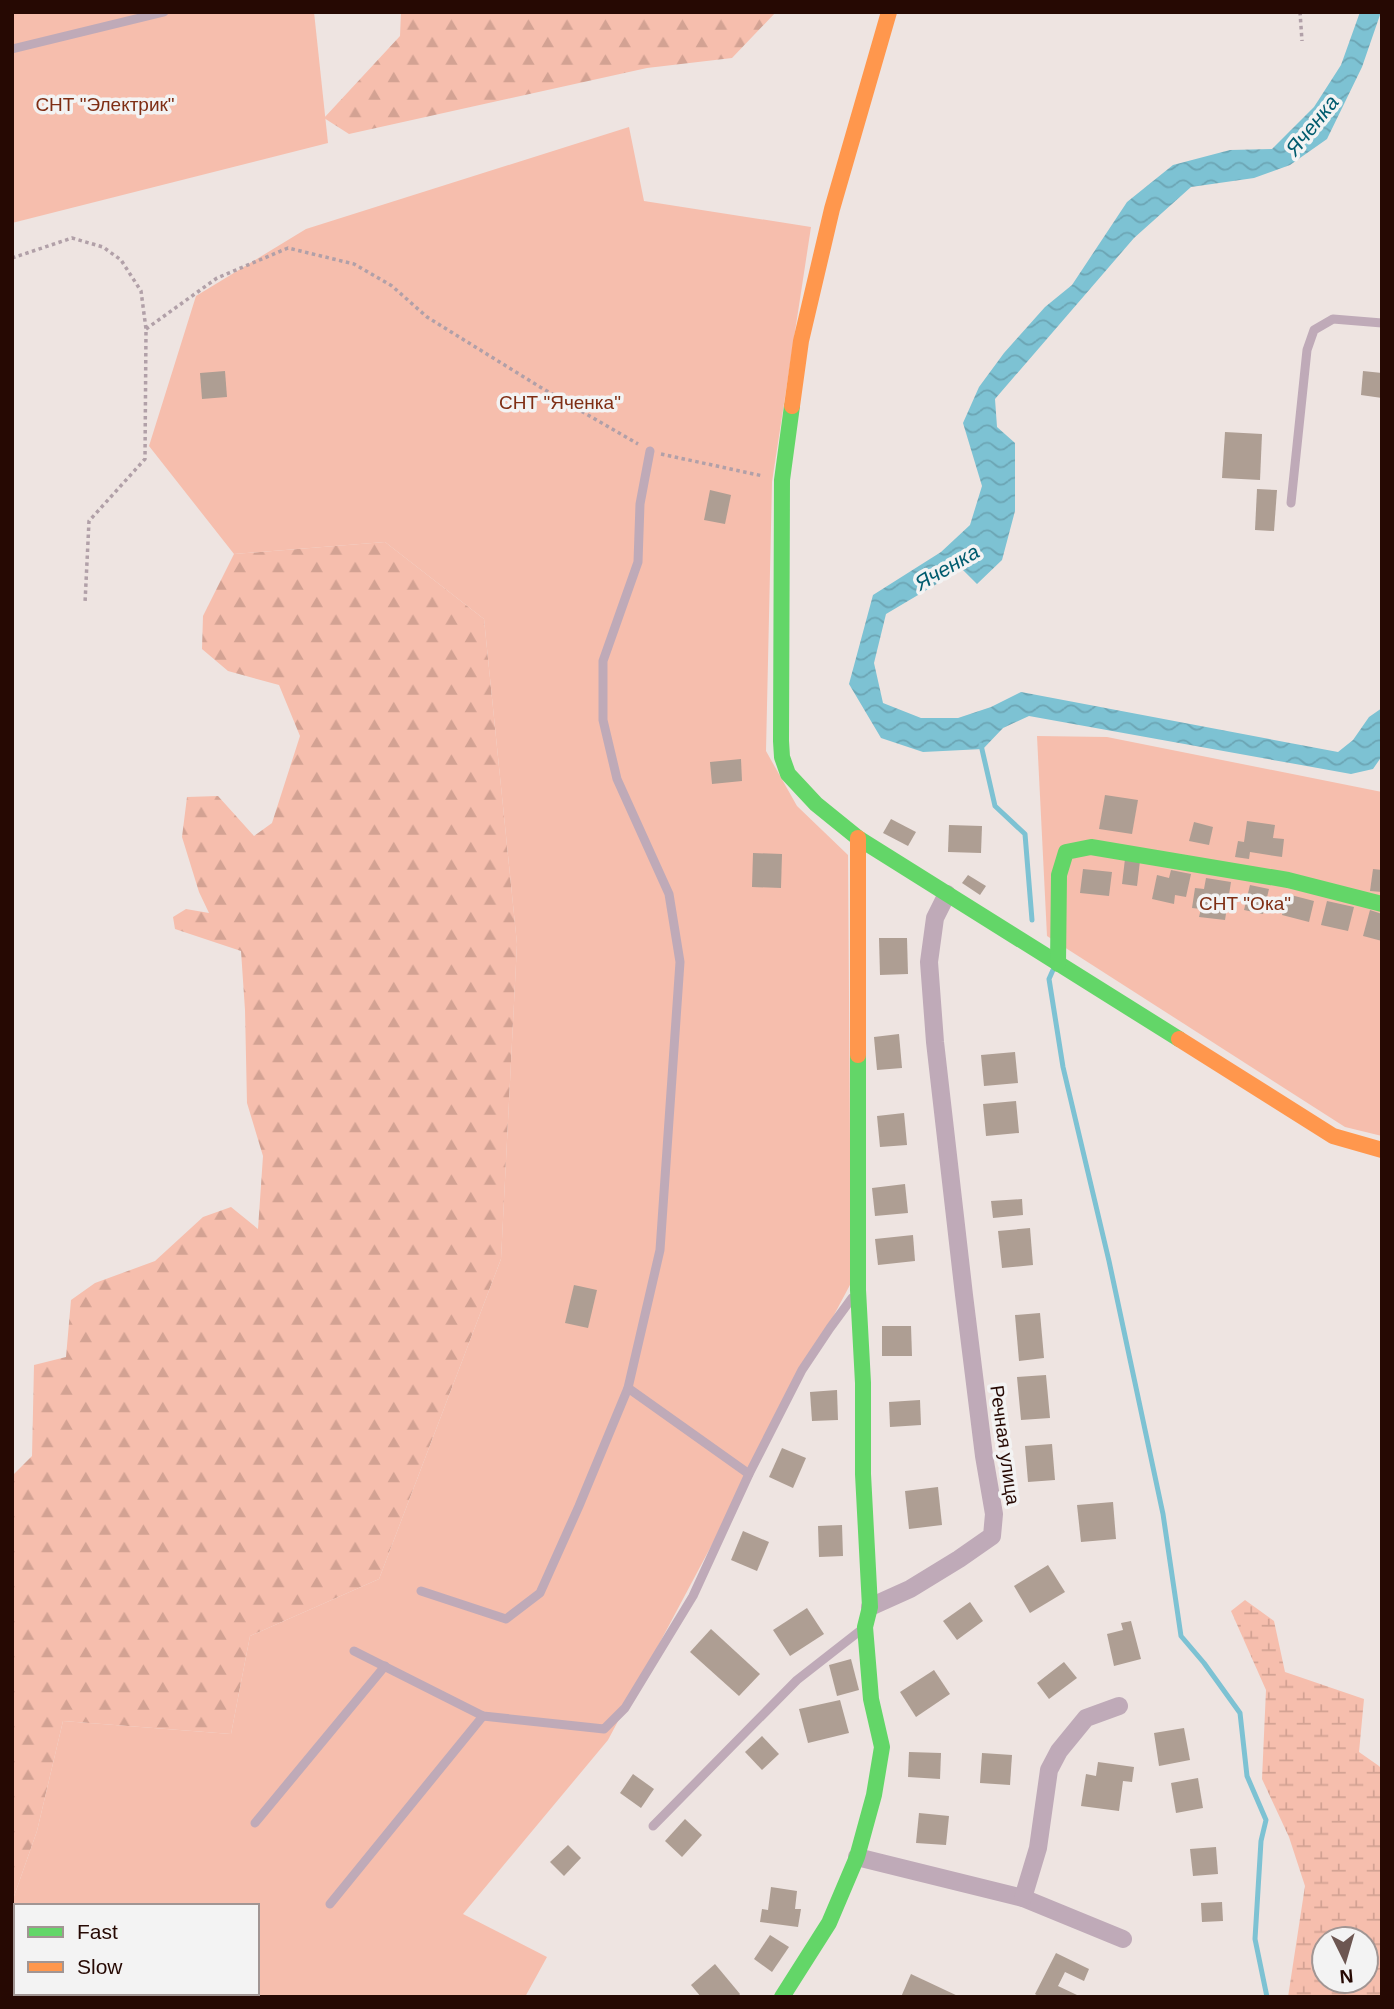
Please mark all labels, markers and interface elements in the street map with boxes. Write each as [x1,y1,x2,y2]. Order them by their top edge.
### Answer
water label: Яченка [1280,91,1343,160]
park label: СНТ "Электрик" [35,94,175,115]
park label: СНТ "Яченка" [499,392,621,413]
water label: Яченка [910,540,983,595]
park label: СНТ "Ока" [1199,893,1291,914]
street label: Речная улица [986,1384,1024,1507]
legend [14,1904,259,1995]
text: Fast [77,1920,118,1943]
north arrow [1310,1925,1380,1995]
text: Slow [77,1955,123,1978]
text: N [1339,1965,1354,1987]

